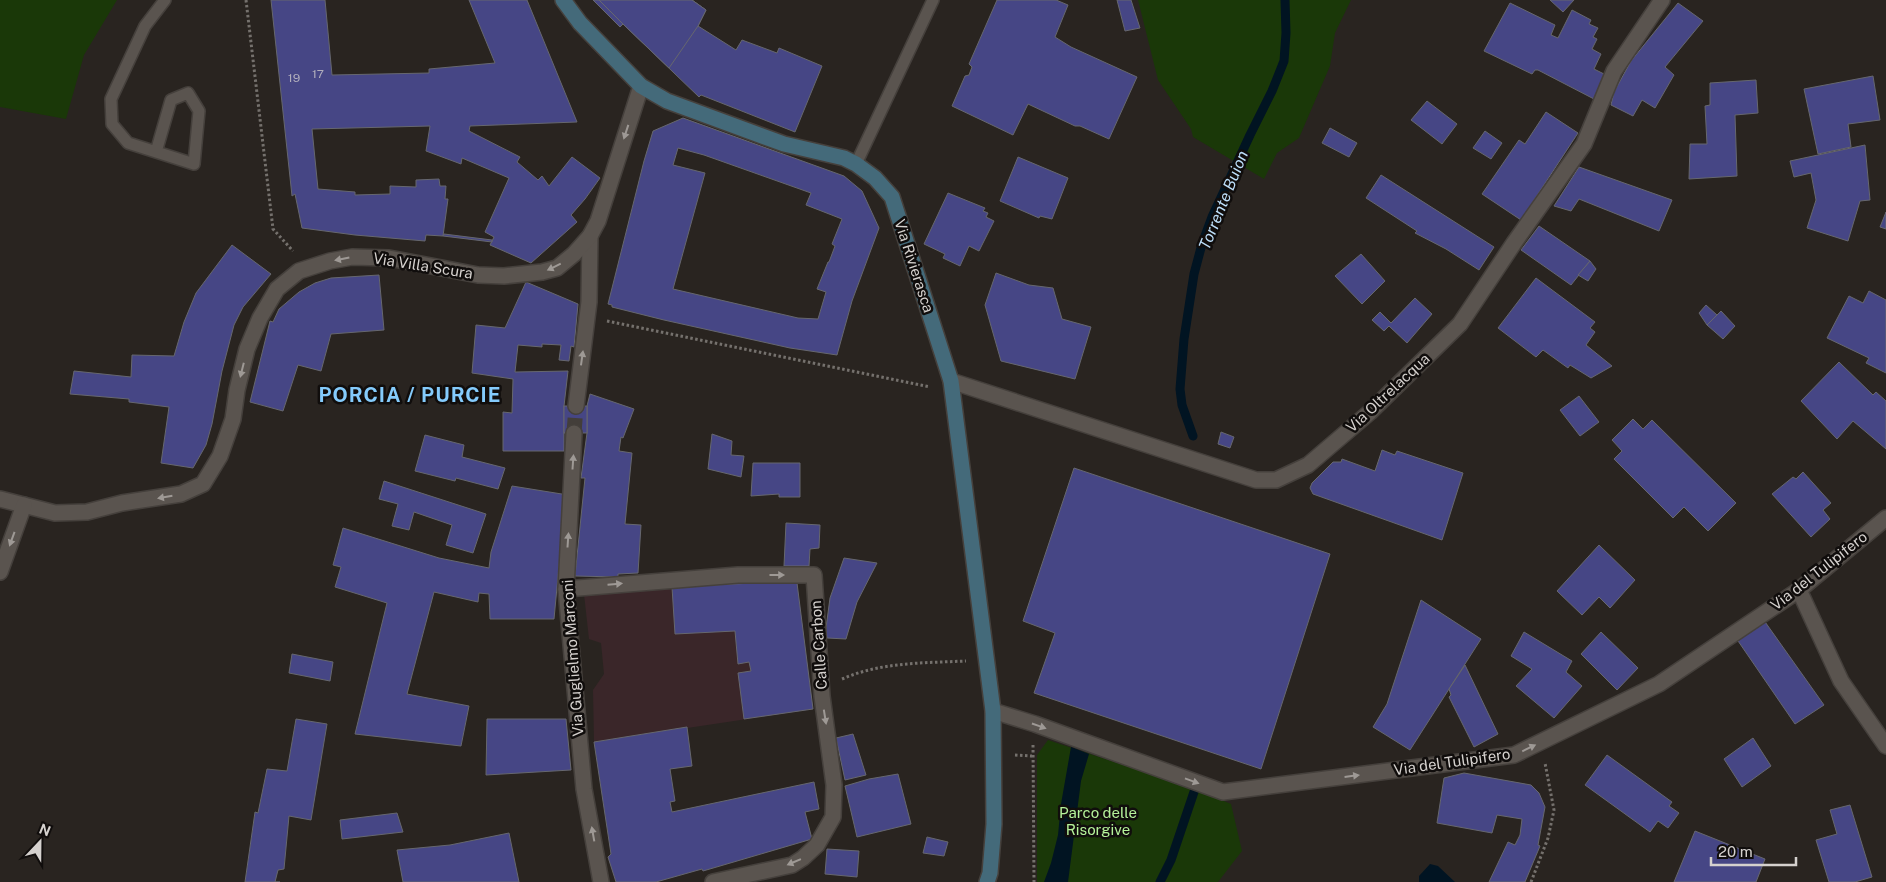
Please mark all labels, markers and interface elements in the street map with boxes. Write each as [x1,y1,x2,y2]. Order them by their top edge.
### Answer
house number: 17 [312,67,324,81]
house number: 19 [288,71,300,85]
one-way arrow [622,125,629,140]
water label: Torrente Buion [1195,148,1252,252]
street label: Via Rivierasca [891,217,938,315]
street label: Via Villa Scura [372,249,474,282]
one-way arrow [334,255,350,263]
one-way arrow [547,263,561,271]
one-way arrow [578,350,586,366]
street label: Via Oltrelacqua [1343,350,1433,436]
one-way arrow [238,363,246,378]
district label: PORCIA / PURCIE [319,383,501,407]
one-way arrow [570,453,578,469]
one-way arrow [156,494,172,502]
street label: Via del Tulipifero [1767,528,1870,613]
one-way arrow [8,531,15,546]
one-way arrow [564,532,572,548]
one-way arrow [769,571,785,579]
street label: Via Guglielmo Marconi [559,579,586,737]
one-way arrow [607,580,623,588]
street label: Calle Carbon [807,600,830,690]
one-way arrow [821,710,829,726]
one-way arrow [1032,723,1047,730]
one-way arrow [1522,744,1536,752]
street label: Via del Tulipifero [1393,745,1511,778]
one-way arrow [1344,772,1360,780]
one-way arrow [1185,778,1200,785]
park label: Parco delle Risorgive [1059,804,1137,838]
north arrow [15,817,65,867]
text: N [37,820,53,839]
one-way arrow [588,826,596,842]
scale bar [1711,834,1796,866]
text: 20 m [1718,843,1753,860]
one-way arrow [787,859,801,867]

